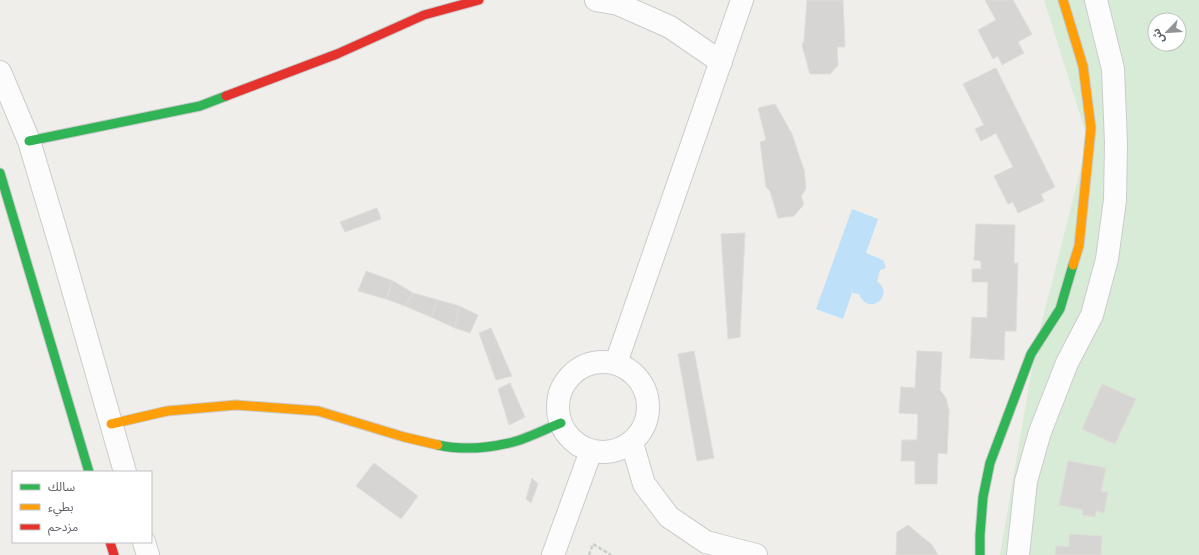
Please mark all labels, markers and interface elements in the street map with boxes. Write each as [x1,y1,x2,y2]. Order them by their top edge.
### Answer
north arrow [1147,12,1187,52]
text: ش [1149,26,1167,46]
legend [12,471,152,543]
text: سالك [48,480,75,494]
text: بطيء [48,500,74,517]
text: مزدحم [48,520,78,536]

